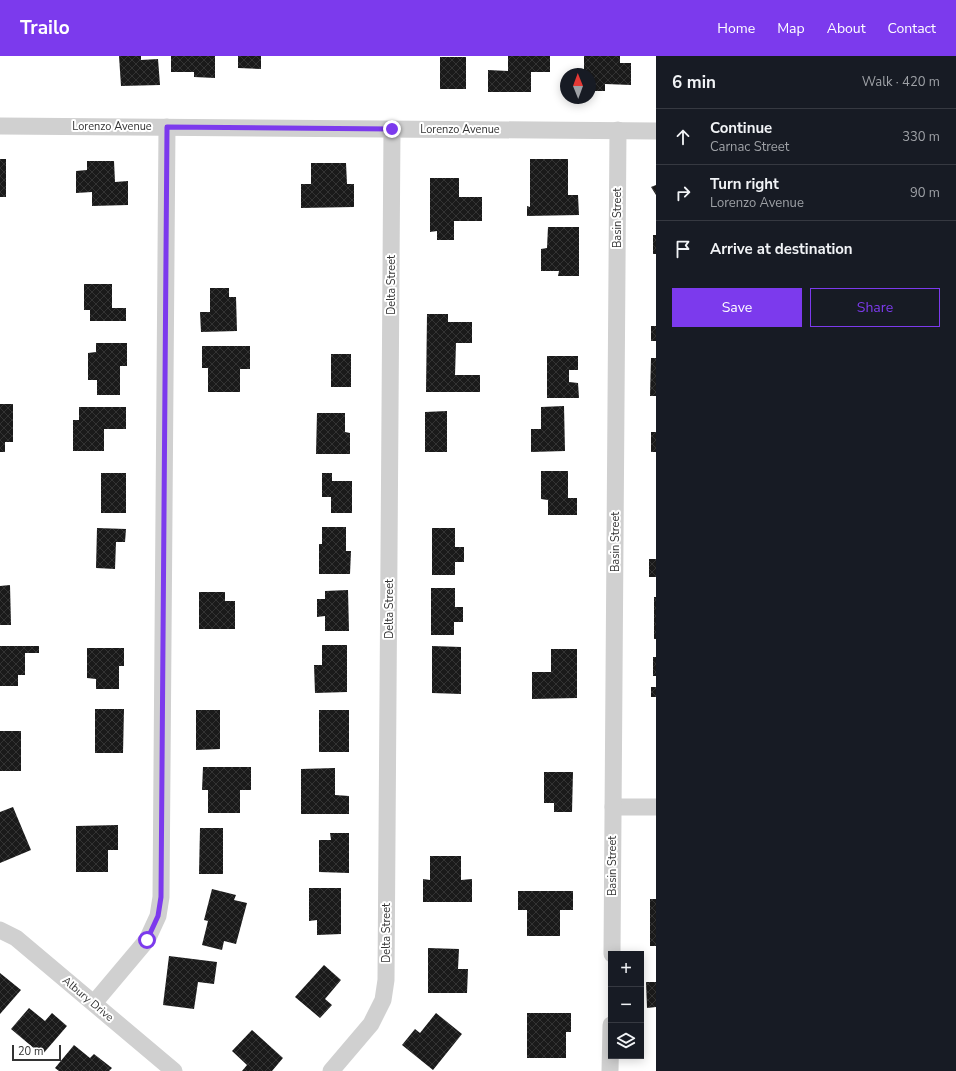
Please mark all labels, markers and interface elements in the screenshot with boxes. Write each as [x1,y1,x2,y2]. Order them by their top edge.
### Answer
text: Trailo [20,15,70,41]
text: Home [717,19,755,38]
text: Map [777,19,805,38]
text: About [827,19,866,38]
text: Contact [888,19,936,38]
north arrow [560,68,596,104]
text: 6 min [672,71,716,94]
text: Walk · 420 m [862,73,940,91]
text: Continue [710,118,772,138]
street label: Lorenzo Avenue [72,119,152,134]
route end [383,120,401,138]
street label: Lorenzo Avenue [420,122,500,137]
icon: ahead [672,126,694,148]
text: 330 m [902,128,940,146]
text: Carnac Street [710,138,789,156]
text: Turn right [710,174,779,194]
icon: right [672,182,694,204]
text: 90 m [910,184,940,202]
street label: Basin Street [610,188,625,248]
text: Lorenzo Avenue [710,194,804,212]
icon: arrive [672,238,694,260]
text: Arrive at destination [710,239,853,259]
street label: Delta Street [384,255,399,315]
button: Save [672,288,802,327]
button: Share [810,288,940,327]
street label: Basin Street [608,512,623,572]
street label: Delta Street [382,579,397,639]
street label: Basin Street [605,836,620,896]
street label: Delta Street [379,903,394,963]
route start [138,931,156,949]
map controls [608,951,644,1059]
button: + [608,951,644,987]
street label: Albury Drive [59,973,117,1025]
button: − [608,987,644,1023]
button: layers [608,1023,644,1059]
scale bar [12,1043,61,1062]
text: 20 m [18,1044,43,1059]

